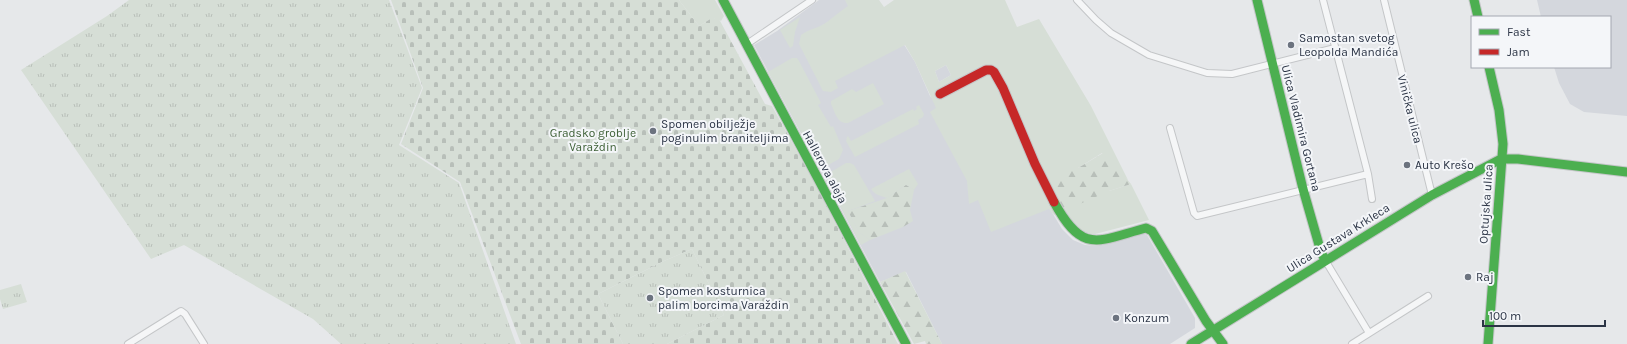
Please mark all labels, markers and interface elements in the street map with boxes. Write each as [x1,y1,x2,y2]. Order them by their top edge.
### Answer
legend [1471,16,1611,68]
text: Fast [1507,25,1531,39]
place label: Samostan svetog Leopolda Mandića [1299,31,1398,59]
marker: Samostan svetog Leopolda Mandića [1286,40,1296,50]
text: Jam [1507,45,1530,59]
street label: Ulica Vladimira Gortana [1278,63,1324,193]
street label: Vinička ulica [1395,73,1425,145]
place label: Spomen obilježje poginulim braniteljima [661,117,789,145]
park label: Gradsko groblje Varaždin [550,126,636,154]
marker: Spomen obilježje poginulim braniteljima [648,126,658,136]
street label: Hallerova aleja [800,128,850,206]
place label: Auto Krešo [1415,158,1474,172]
marker: Auto Krešo [1402,160,1412,170]
street label: Optujska ulica [1476,164,1496,244]
street label: Ulica Gustava Krkleca [1284,201,1392,275]
place label: Raj [1476,270,1494,284]
marker: Raj [1463,272,1473,282]
place label: Spomen kosturnica palim borcima Varaždin [658,284,789,312]
marker: Spomen kosturnica palim borcima Varaždin [645,293,655,303]
scale bar [1483,302,1605,328]
text: 100 m [1489,309,1521,323]
place label: Konzum [1124,311,1169,325]
marker: Konzum [1111,313,1121,323]

